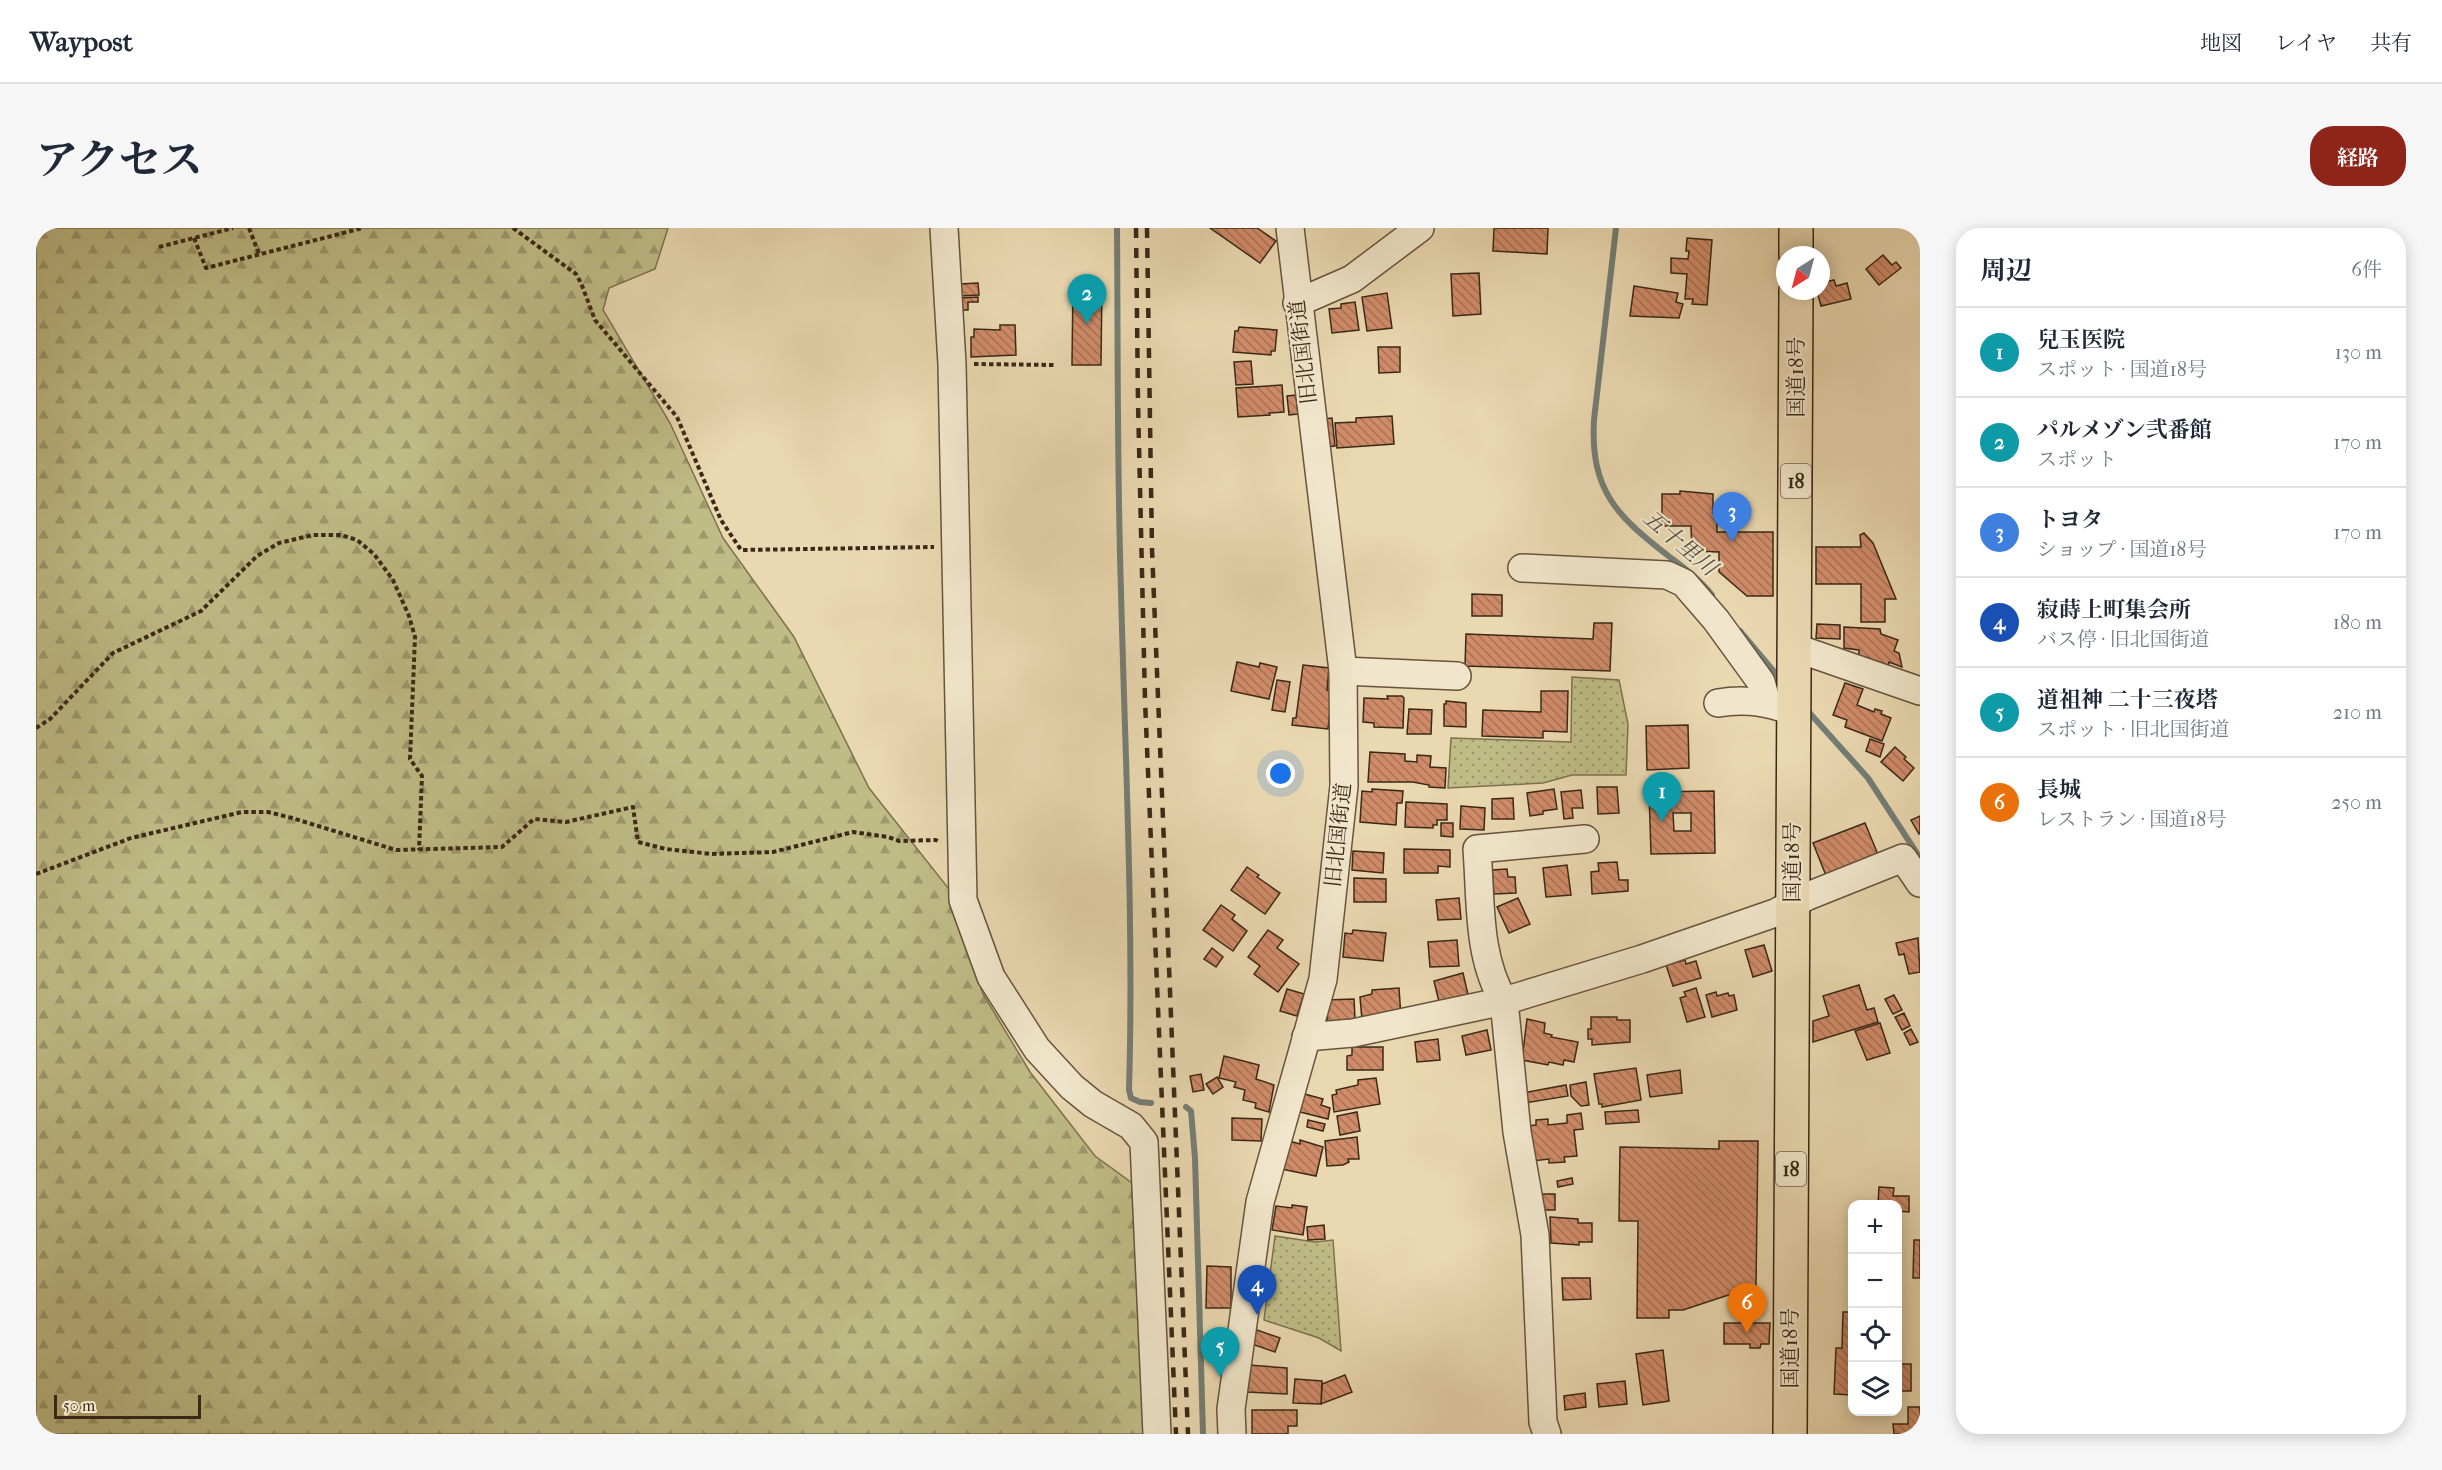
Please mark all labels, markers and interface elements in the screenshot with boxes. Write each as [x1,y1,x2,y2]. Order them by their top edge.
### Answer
text: Waypost [30,25,133,58]
text: 地図 [2200,31,2242,55]
text: レイヤ [2275,31,2337,55]
text: 共有 [2370,31,2412,55]
button: 経路 [2310,126,2406,186]
text: アクセス [36,136,203,185]
north arrow [1776,246,1830,300]
text: 周辺 [1980,255,2032,286]
text: 6件 [2351,258,2382,281]
pin: 2 [1068,274,1106,324]
street label: 旧北国街道 [1285,298,1321,406]
text: 兒玉医院 [2037,327,2125,353]
street label: 国道18号 [1784,336,1808,418]
text: 1 [1996,341,2003,364]
text: 130 m [2335,341,2382,364]
text: スポット · 国道18号 [2037,358,2207,381]
text: パルメゾン弐番館 [2037,417,2212,443]
text: 2 [1994,431,2005,454]
text: 170 m [2333,431,2382,454]
text: スポット [2037,448,2117,471]
road number: 18 [1781,464,1811,498]
pin: 3 [1712,492,1752,542]
water label: 五十里川 [1638,505,1724,583]
text: トヨタ [2037,507,2103,533]
text: 3 [1995,521,2004,544]
text: 170 m [2333,521,2382,544]
text: ショップ · 国道18号 [2037,538,2206,561]
text: 寂蒔上町集会所 [2037,597,2191,623]
text: 4 [1994,611,2005,634]
text: 180 m [2333,611,2382,634]
text: バス停 · 旧北国街道 [2037,628,2210,651]
text: 道祖神 二十三夜塔 [2037,687,2218,713]
text: 5 [1995,701,2004,724]
text: 210 m [2333,701,2382,724]
text: スポット · 旧北国街道 [2037,718,2230,741]
your location [1266,759,1295,788]
pin: 1 [1642,772,1682,822]
text: 長城 [2037,777,2081,803]
street label: 旧北国街道 [1321,782,1355,888]
text: 6 [1994,791,2005,814]
text: 250 m [2331,791,2382,814]
text: レストラン · 国道18号 [2037,808,2226,831]
street label: 国道18号 [1780,821,1804,903]
road number: 18 [1776,1152,1806,1186]
map controls [1848,1200,1902,1416]
button: + [1848,1200,1902,1254]
button: − [1848,1254,1902,1308]
pin: 4 [1238,1266,1276,1315]
pin: 6 [1728,1284,1766,1333]
street label: 国道18号 [1778,1307,1802,1389]
button: locate [1848,1308,1902,1362]
pin: 5 [1200,1328,1240,1377]
button: layers [1848,1362,1902,1416]
scale bar [54,1392,201,1420]
text: 50 m [63,1396,95,1415]

